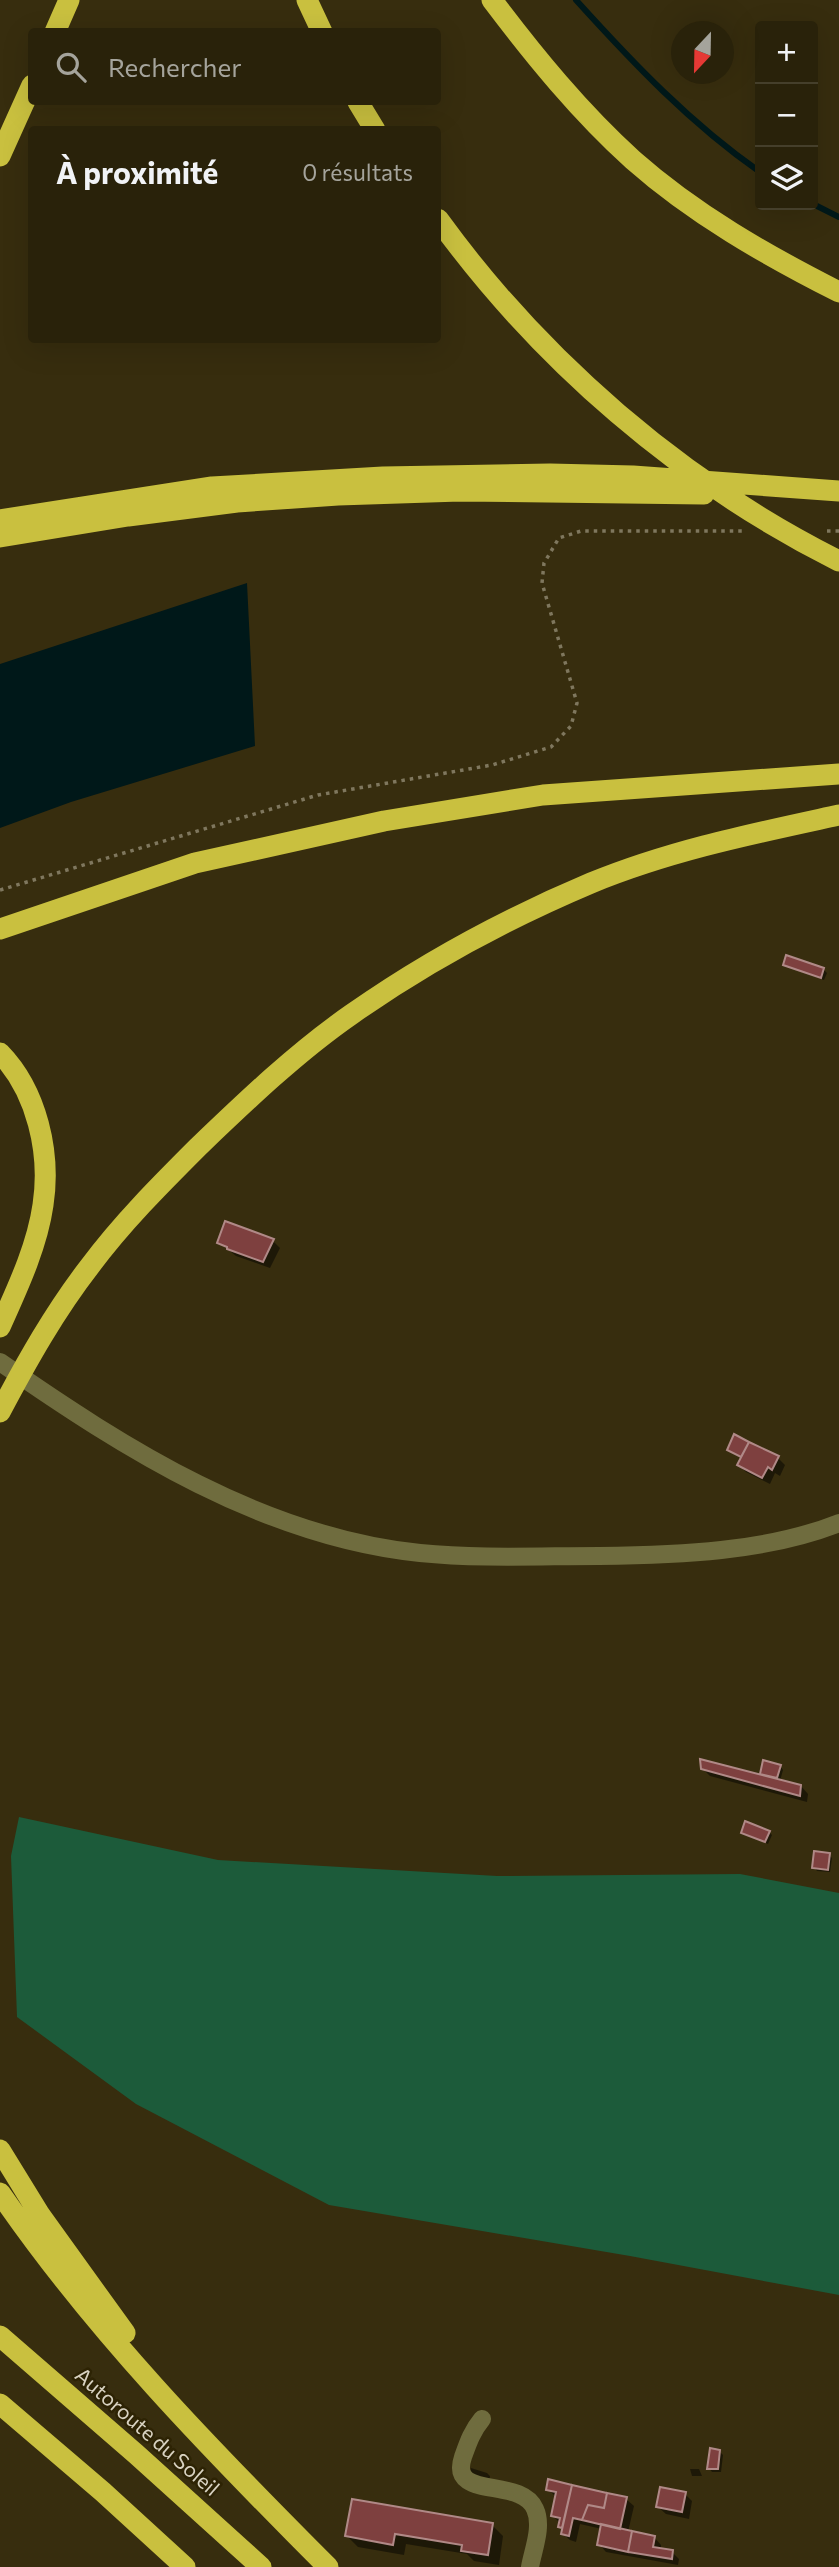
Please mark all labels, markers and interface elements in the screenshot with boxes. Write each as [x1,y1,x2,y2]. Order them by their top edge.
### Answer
north arrow [671,21,734,84]
map controls [755,21,818,210]
button: + [755,21,818,84]
search box [28,28,441,105]
icon: search [52,48,90,86]
text: Rechercher [108,51,242,82]
button: − [755,84,818,147]
button: layers [755,147,818,210]
text: À proximité [56,153,218,190]
text: 0 résultats [302,158,413,186]
street label: Autoroute du Soleil [71,2361,225,2500]

